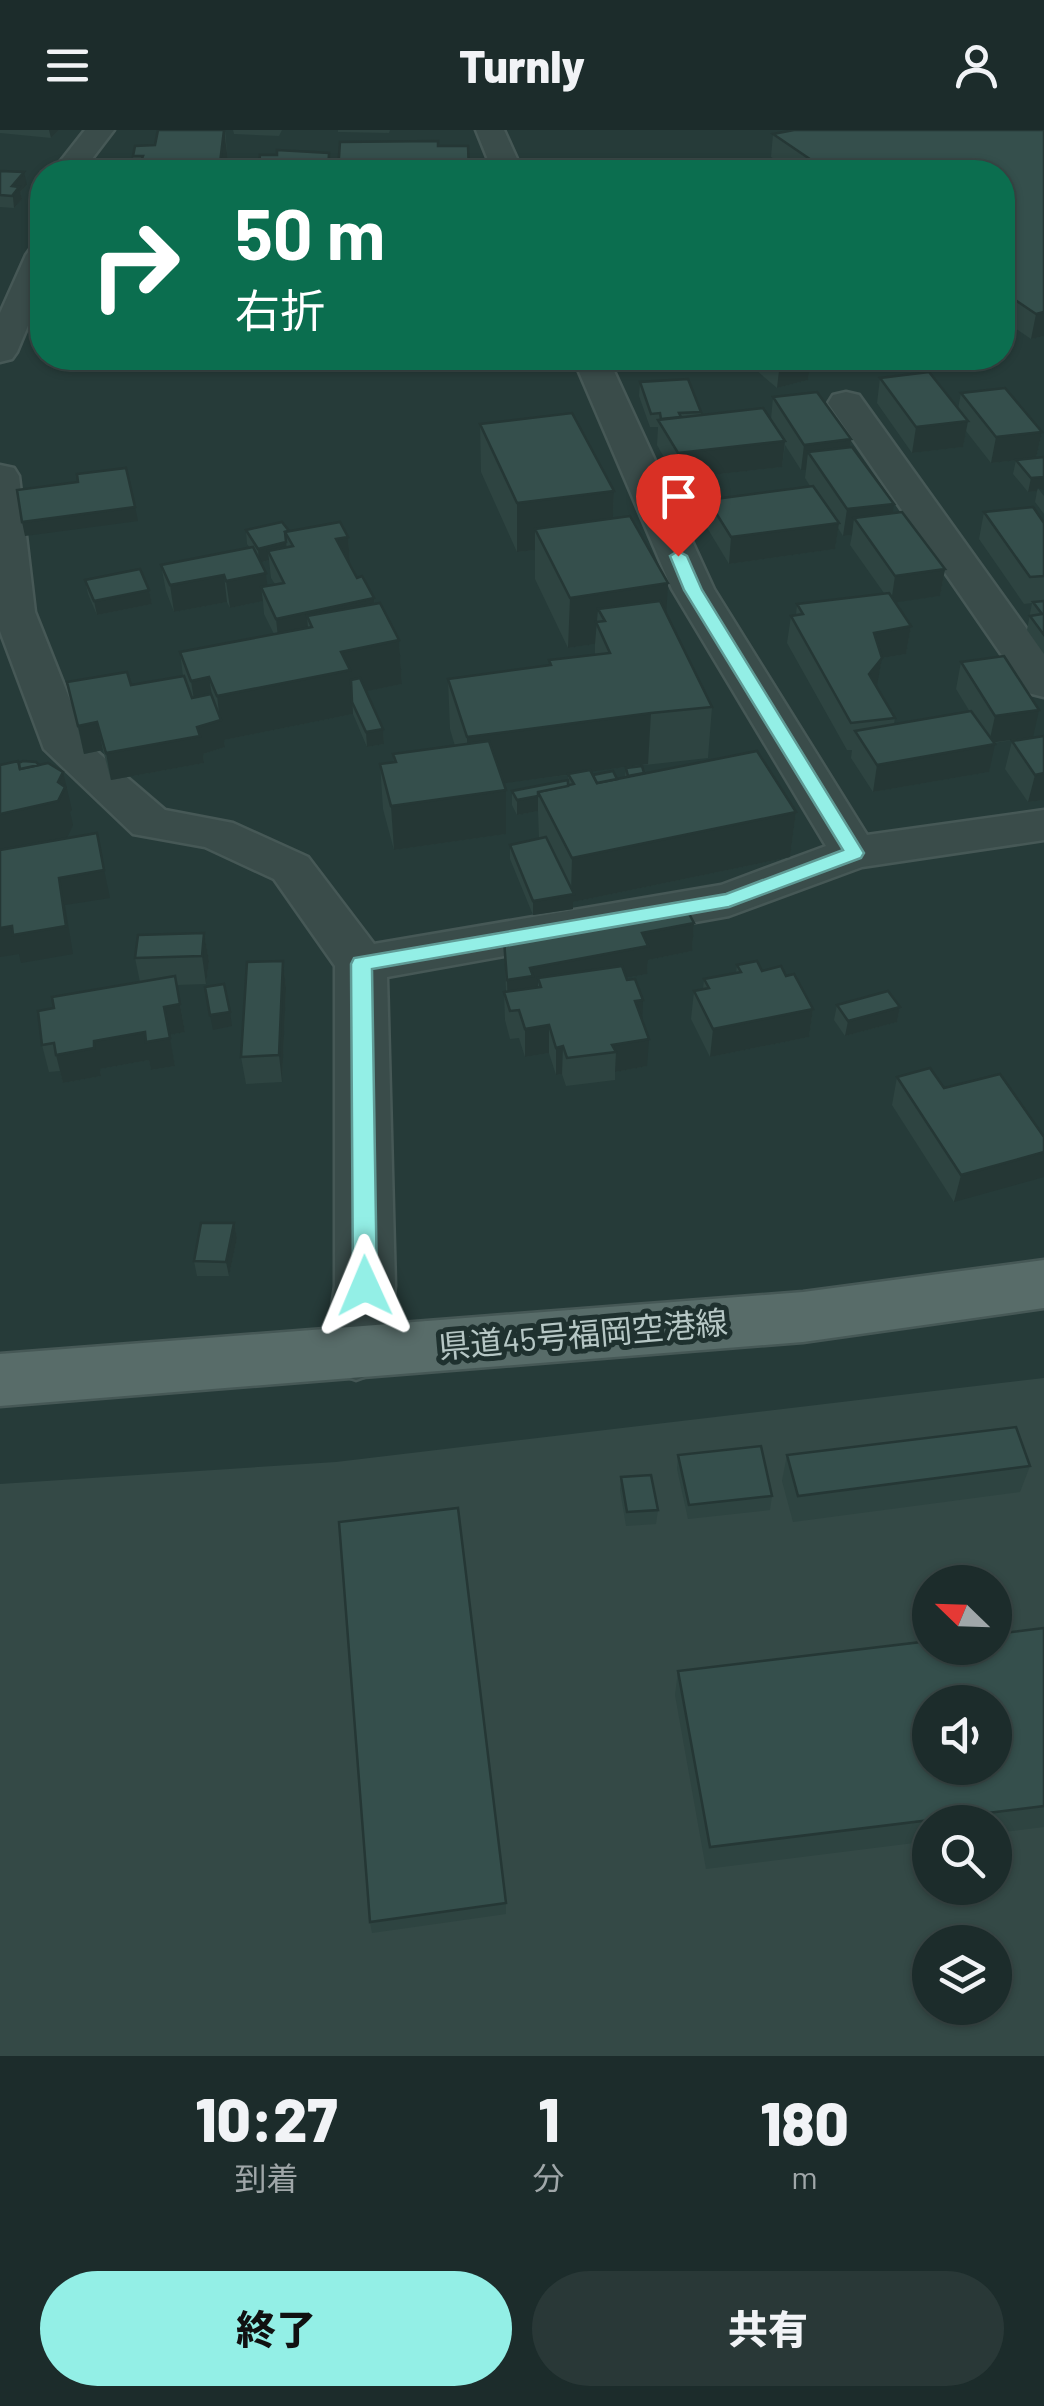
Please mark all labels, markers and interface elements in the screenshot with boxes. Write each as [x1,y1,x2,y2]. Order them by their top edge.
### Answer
icon: menu [40,38,95,93]
text: Turnly [459,38,585,92]
icon: person [949,38,1004,93]
text: 50 m [235,190,385,274]
icon: right [70,200,200,330]
text: 右折 [235,282,325,336]
pin [636,454,721,557]
icon: arrive [651,469,706,524]
position arrow [313,1234,417,1338]
street label: 県道45号福岡空港線 [437,1301,729,1365]
north arrow [912,1565,1012,1665]
map controls [912,1565,1012,2025]
button: sound [912,1685,1012,1785]
button: search [912,1805,1012,1905]
button: layers [912,1925,1012,2025]
text: 10:27 [195,2082,338,2154]
text: 1 [538,2082,560,2154]
text: 180 [760,2086,849,2158]
text: m [791,2157,818,2195]
text: 到着 [234,2158,298,2196]
text: 分 [533,2158,565,2196]
button: 終了 [40,2271,512,2386]
button: 共有 [532,2271,1004,2386]

